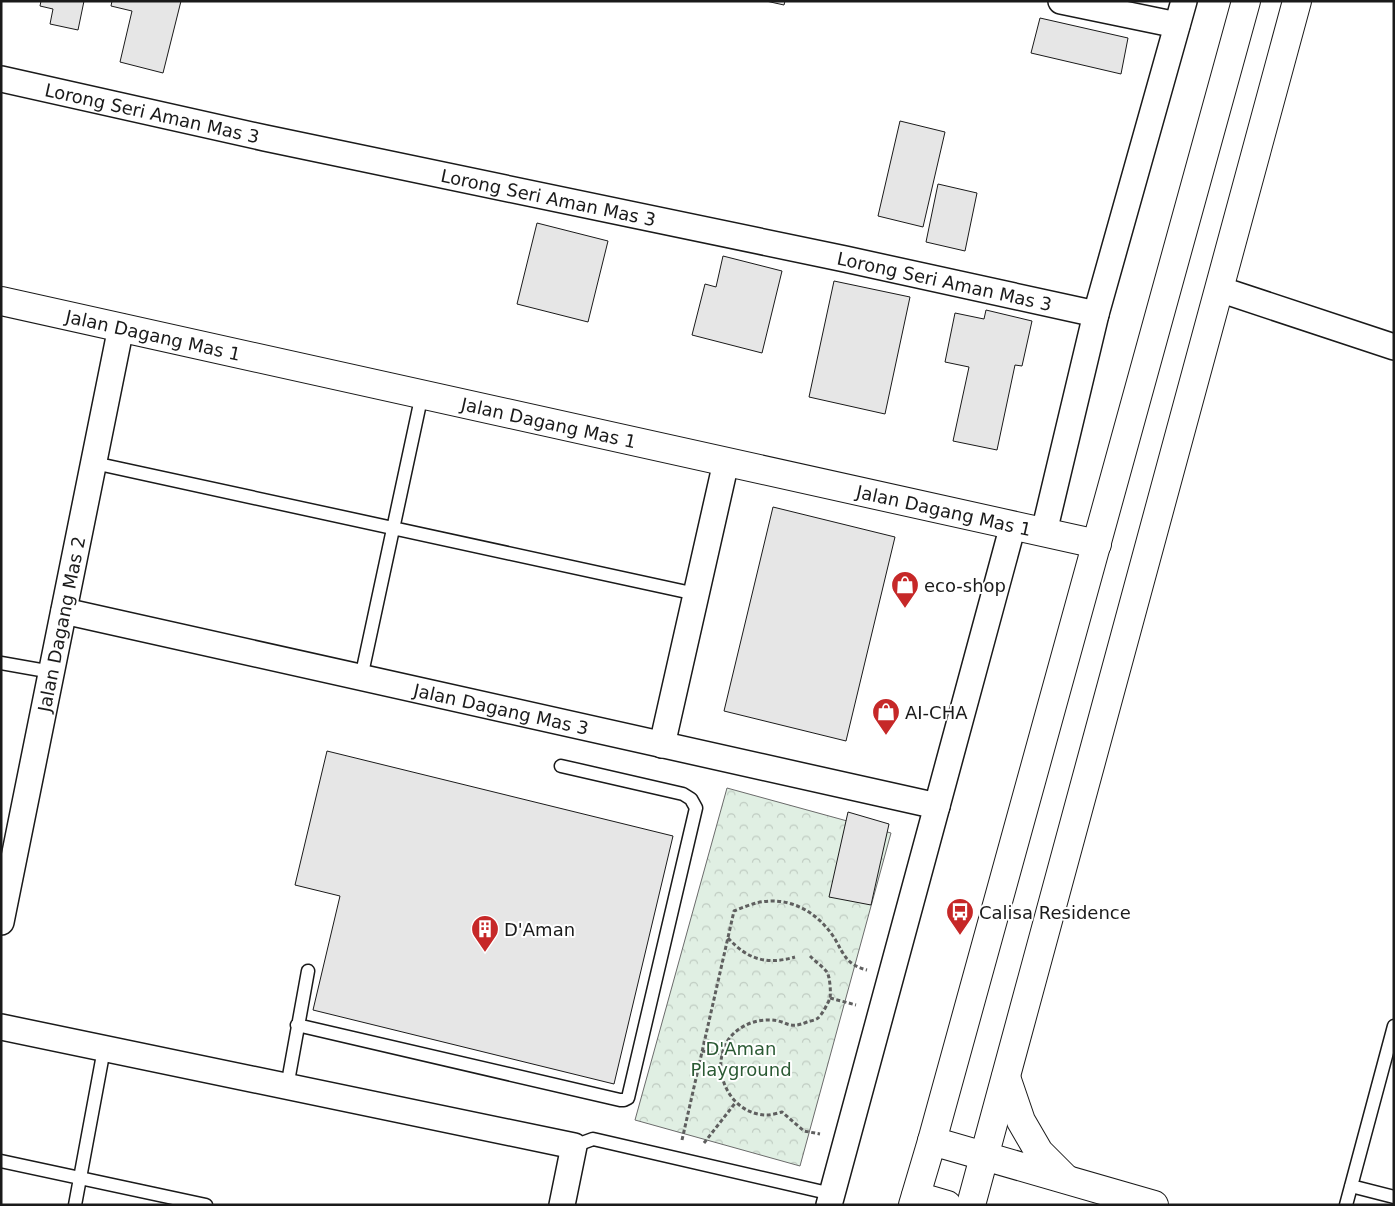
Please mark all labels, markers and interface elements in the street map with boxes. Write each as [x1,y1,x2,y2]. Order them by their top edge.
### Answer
street label: Lorong Seri Aman Mas 3 [43,79,262,147]
street label: Lorong Seri Aman Mas 3 [439,164,658,230]
street label: Lorong Seri Aman Mas 3 [835,247,1054,315]
street label: Jalan Dagang Mas 1 [63,305,243,364]
street label: Jalan Dagang Mas 1 [458,393,638,452]
street label: Jalan Dagang Mas 1 [854,480,1034,540]
street label: Jalan Dagang Mas 2 [33,534,89,715]
shop icon: eco-shop [890,570,920,609]
place label: eco-shop [924,575,1006,596]
street label: Jalan Dagang Mas 3 [411,679,591,738]
shop icon: AI-CHA [871,697,901,736]
place label: AI-CHA [905,702,968,723]
bus stop icon: Calisa Residence [945,897,975,936]
place label: Calisa Residence [979,902,1131,923]
building icon: D'Aman [470,914,500,953]
place label: D'Aman [504,919,575,940]
park label: D'Aman Playground [690,1038,792,1080]

